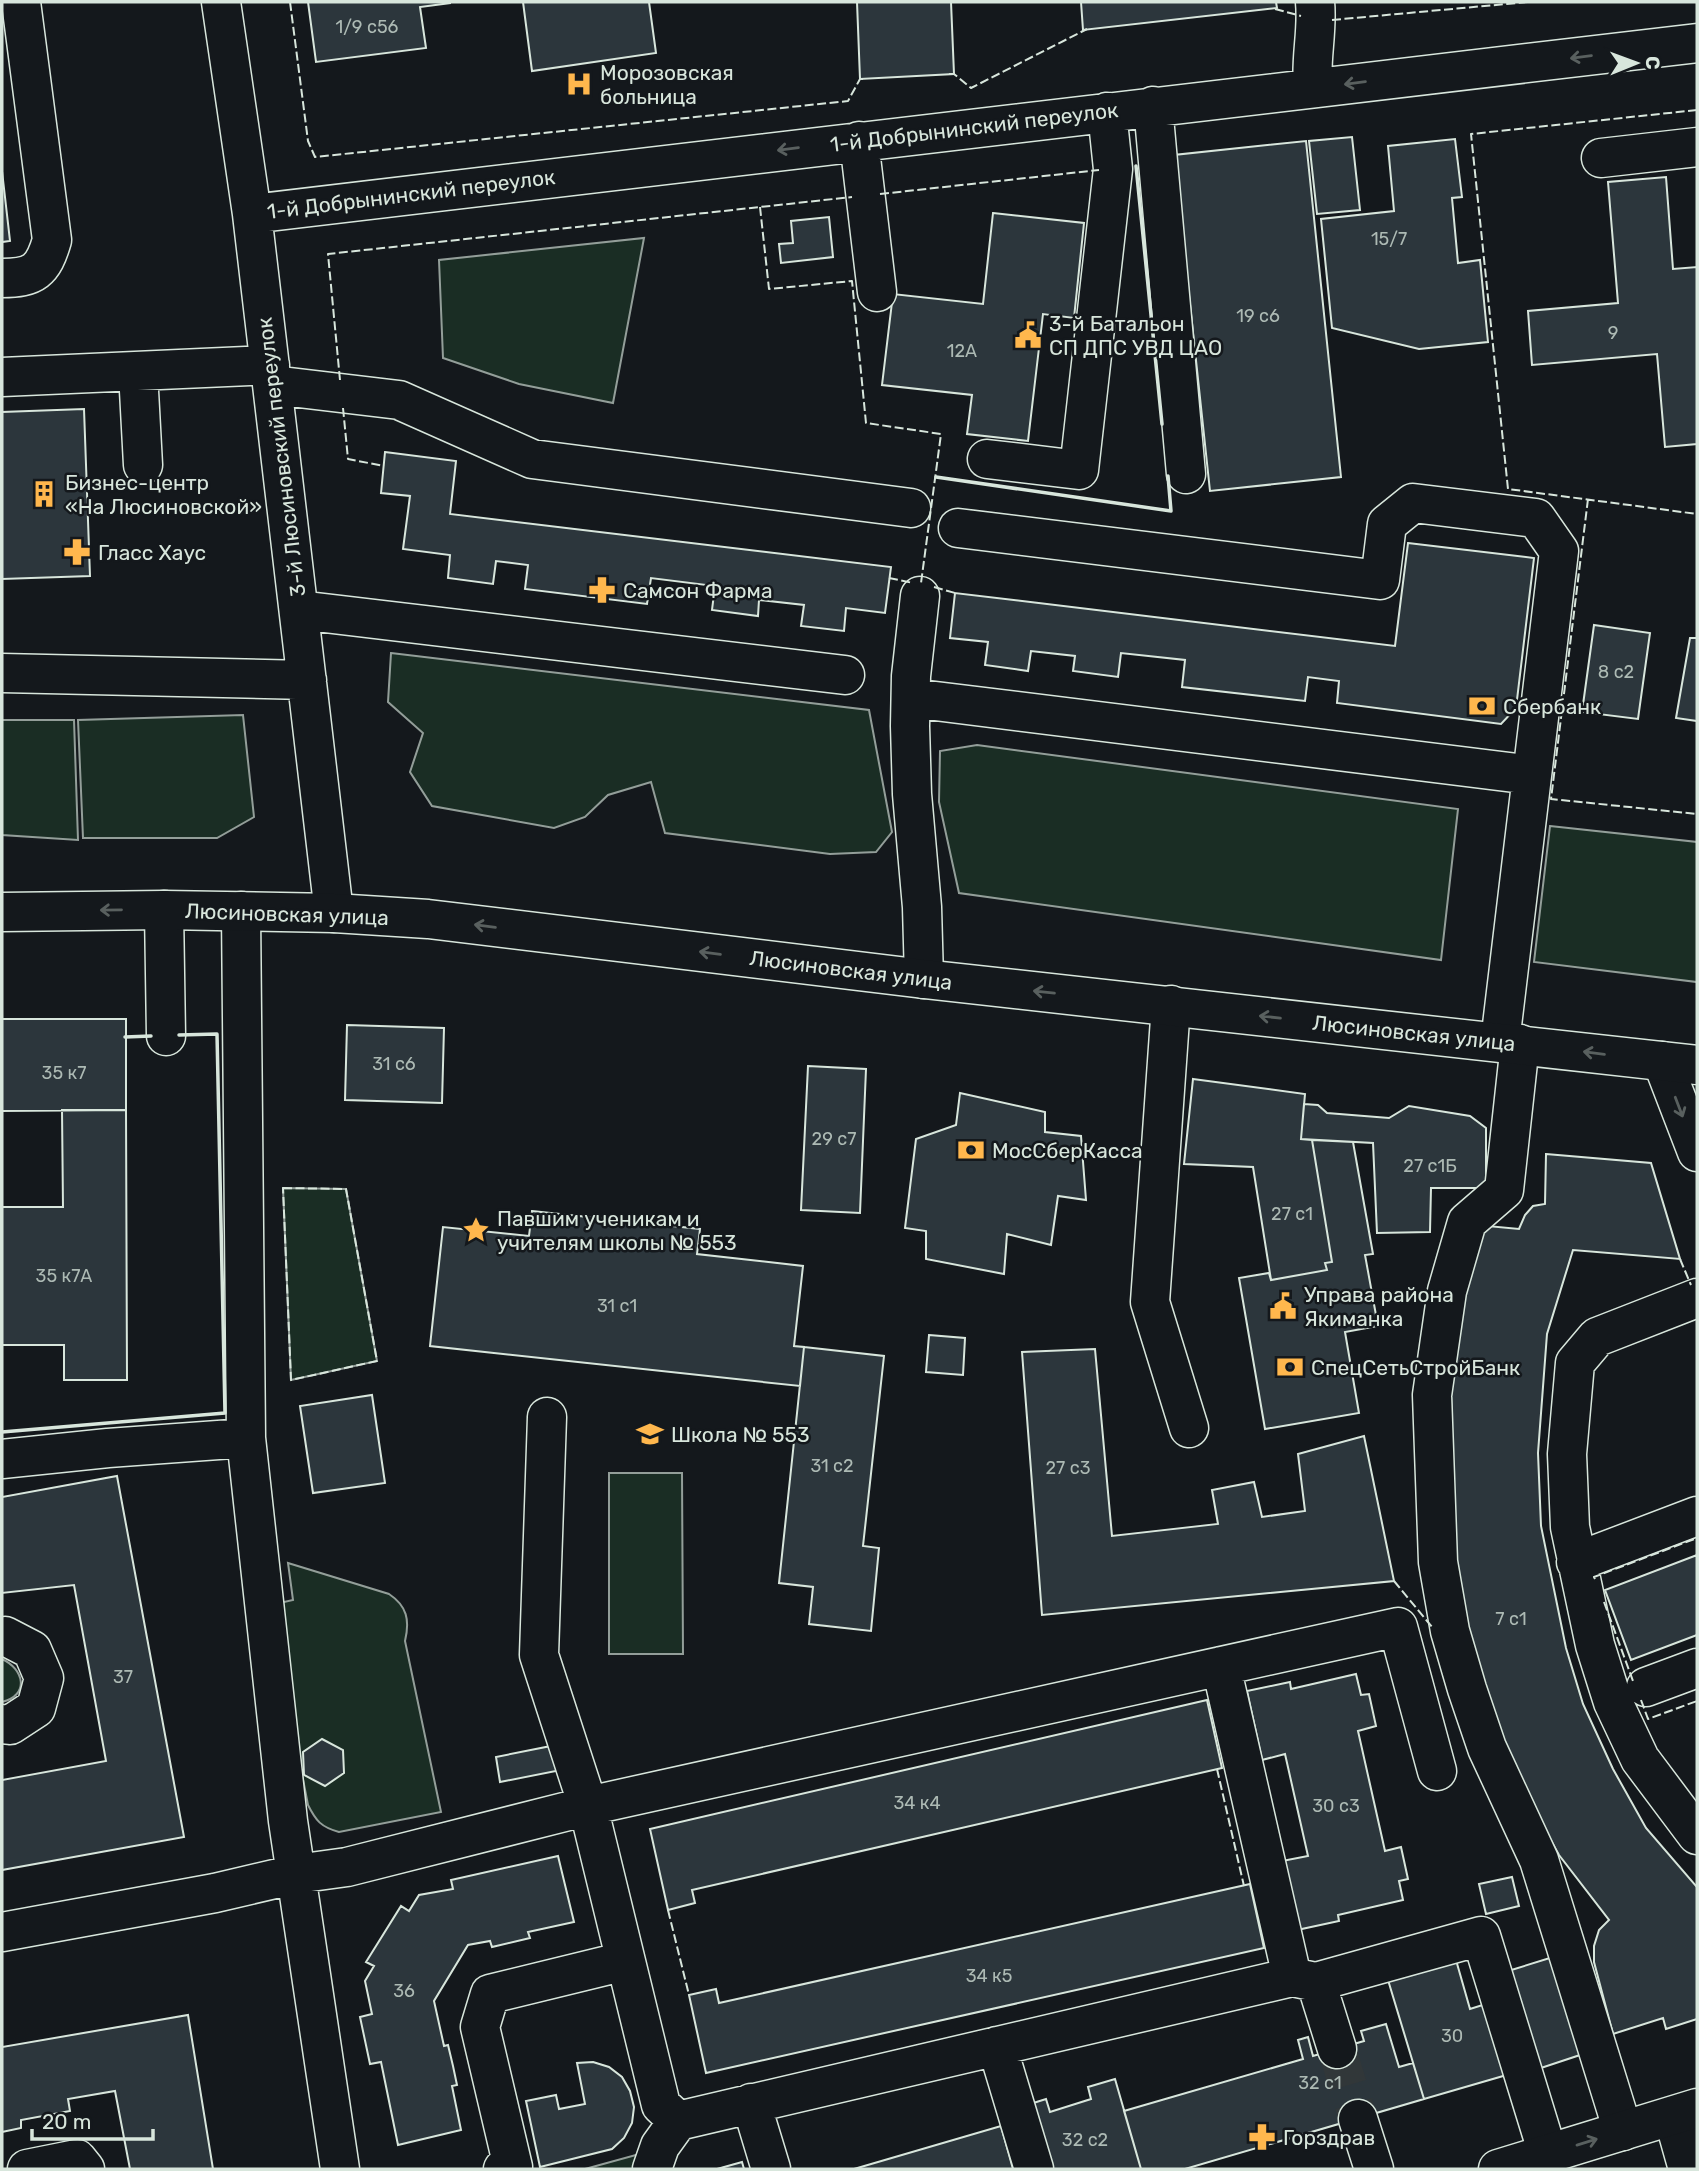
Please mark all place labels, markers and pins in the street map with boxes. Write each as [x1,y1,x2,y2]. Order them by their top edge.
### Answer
place label: Морозовская больница [600,60,734,109]
hospital icon: Морозовская больница [564,69,594,99]
place label: 3-й Батальон СП ДПС УВД ЦАО [1049,311,1222,360]
public building icon: 3-й Батальон СП ДПС УВД ЦАО [1013,320,1043,350]
place label: Бизнес-центр «На Люсиновской» [65,470,262,519]
building icon: Бизнес-центр «На Люсиновской» [29,479,59,509]
pharmacy icon: Гласс Хаус [62,537,92,567]
place label: Гласс Хаус [98,540,206,565]
pharmacy icon: Самсон Фарма [587,575,617,605]
place label: Самсон Фарма [623,578,772,603]
bank icon: Сбербанк [1467,691,1497,721]
place label: Сбербанк [1503,694,1601,719]
bank icon: МосСберКасса [956,1135,986,1165]
place label: МосСберКасса [992,1138,1143,1163]
place label: Павшим ученикам и учителям школы № 553 [497,1206,737,1255]
place icon: Павшим ученикам и учителям школы № 553 [461,1215,491,1245]
place label: Управа района Якиманка [1304,1282,1454,1331]
public building icon: Управа района Якиманка [1268,1291,1298,1321]
bank icon: СпецСетьСтройБанк [1275,1352,1305,1382]
place label: СпецСетьСтройБанк [1311,1355,1520,1380]
school or university icon: Школа № 553 [635,1419,665,1449]
place label: Школа № 553 [671,1422,810,1447]
pharmacy icon: Горздрав [1247,2122,1277,2152]
place label: Горздрав [1283,2125,1375,2150]

